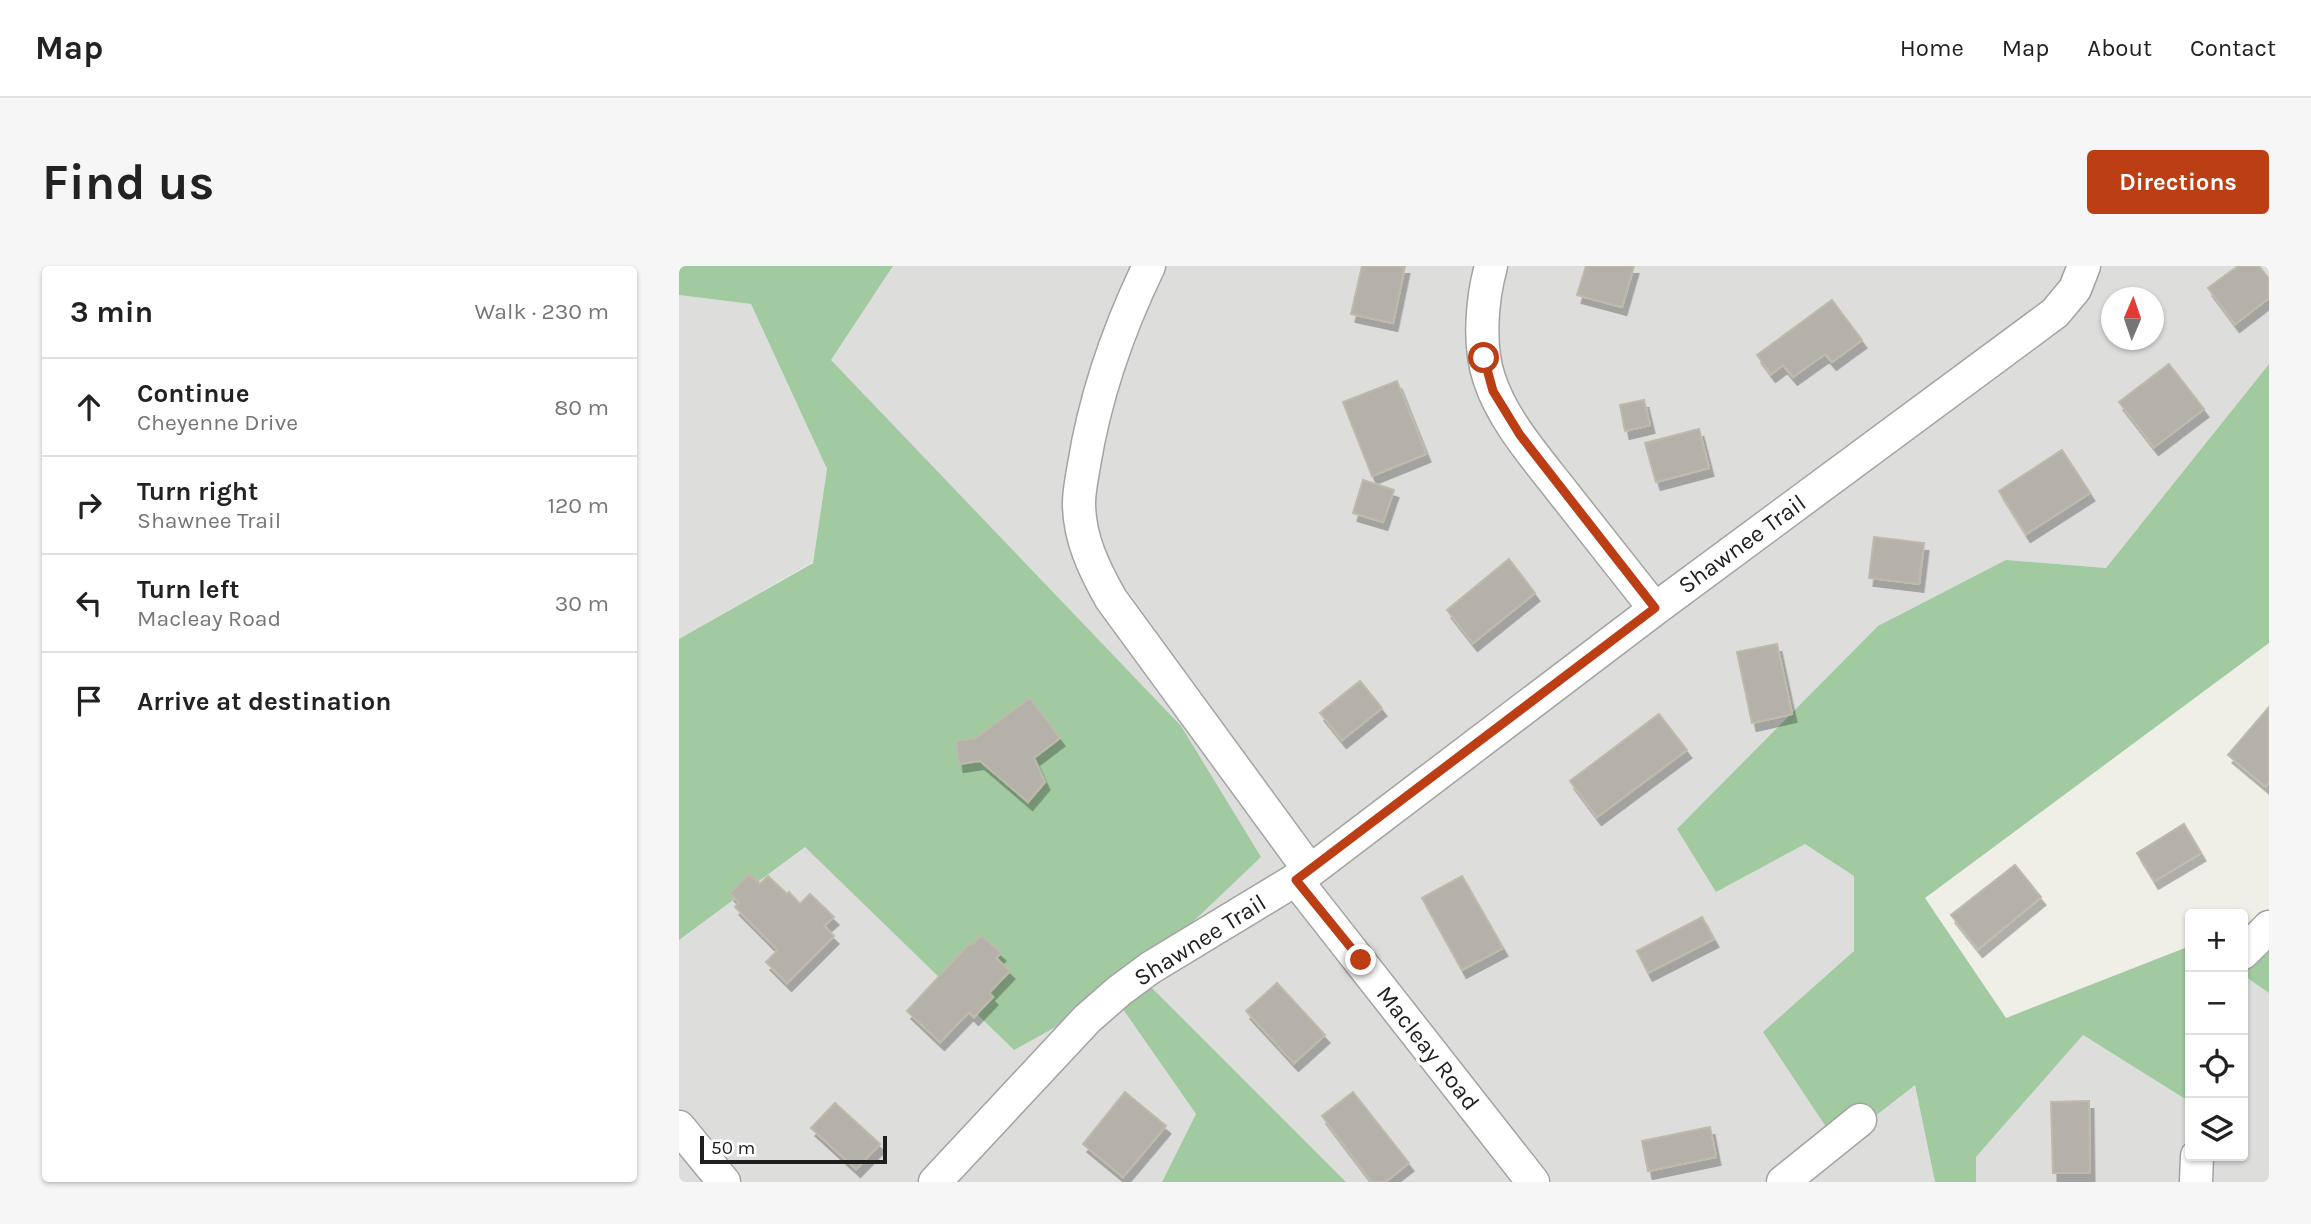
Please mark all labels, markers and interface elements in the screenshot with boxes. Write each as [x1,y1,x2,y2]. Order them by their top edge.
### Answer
text: Map [35,29,103,67]
text: Home [1900,34,1964,62]
text: Map [2002,34,2049,62]
text: About [2087,34,2152,62]
text: Contact [2190,34,2276,62]
button: Directions [2087,150,2269,214]
text: Find us [42,154,214,211]
north arrow [2101,287,2164,350]
text: 3 min [70,294,153,330]
text: Walk · 230 m [475,298,609,325]
route start [1468,342,1499,373]
text: Continue [137,378,249,409]
icon: ahead [70,388,108,426]
text: 80 m [554,394,609,421]
text: Cheyenne Drive [137,409,298,436]
text: Turn right [137,476,258,507]
icon: right [70,486,108,524]
street label: Shawnee Trail [1673,488,1811,600]
text: 120 m [547,492,609,519]
text: Shawnee Trail [137,507,281,534]
text: Turn left [137,574,239,605]
icon: left [70,584,108,622]
text: 30 m [555,590,609,617]
text: Macleay Road [137,605,281,632]
icon: arrive [70,682,108,720]
text: Arrive at destination [137,686,391,717]
street label: Shawnee Trail [1129,888,1271,992]
map controls [2185,909,2248,1161]
button: + [2185,909,2248,972]
route end [1345,944,1376,975]
button: − [2185,972,2248,1035]
street label: Macleay Road [1371,980,1485,1116]
button: locate [2185,1035,2248,1098]
button: layers [2185,1098,2248,1161]
scale bar [700,1133,887,1165]
text: 50 m [711,1137,755,1159]

